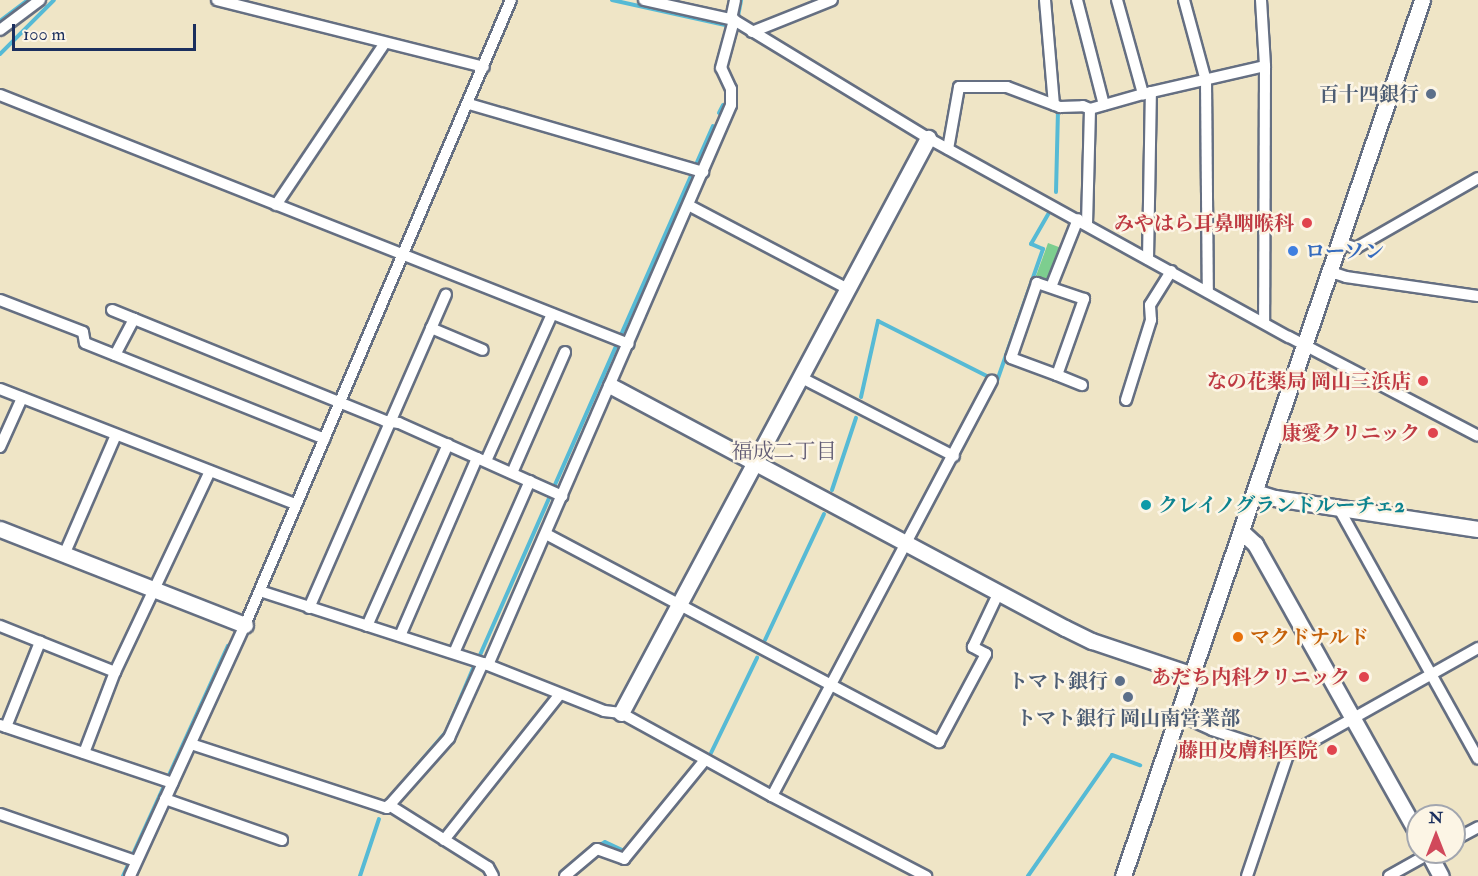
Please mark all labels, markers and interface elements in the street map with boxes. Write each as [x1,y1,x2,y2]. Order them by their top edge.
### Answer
scale bar [15,12,200,50]
text: 100 m [23,23,66,46]
place label: 百十四銀行 [1319,82,1419,106]
marker: 百十四銀行 [1424,87,1438,101]
place label: みやはら耳鼻咽喉科 [1114,211,1294,235]
marker: みやはら耳鼻咽喉科 [1298,214,1316,232]
place label: ローソン [1305,239,1385,263]
marker: ローソン [1286,244,1300,258]
place label: なの花薬局 岡山三浜店 [1207,369,1411,393]
marker: なの花薬局 岡山三浜店 [1416,374,1430,388]
place label: 康愛クリニック [1280,421,1420,445]
marker: 康愛クリニック [1424,424,1442,442]
district label: 福成二丁目 [732,439,836,465]
place label: クレイノグランドルーチェ2 [1158,493,1408,517]
marker: クレイノグランドルーチェ2 [1139,498,1153,512]
place label: マクドナルド [1250,625,1370,649]
marker: マクドナルド [1231,630,1245,644]
place label: あだち内科クリニック [1150,665,1350,689]
marker: あだち内科クリニック [1355,668,1373,686]
place label: トマト銀行 [1008,669,1108,693]
marker: トマト銀行 [1113,674,1127,688]
marker: トマト銀行 岡山南営業部 [1121,690,1135,704]
place label: トマト銀行 岡山南営業部 [1016,706,1240,730]
place label: 藤田皮膚科医院 [1178,738,1318,762]
marker: 藤田皮膚科医院 [1323,741,1341,759]
north arrow [1406,804,1466,864]
text: N [1429,808,1443,828]

